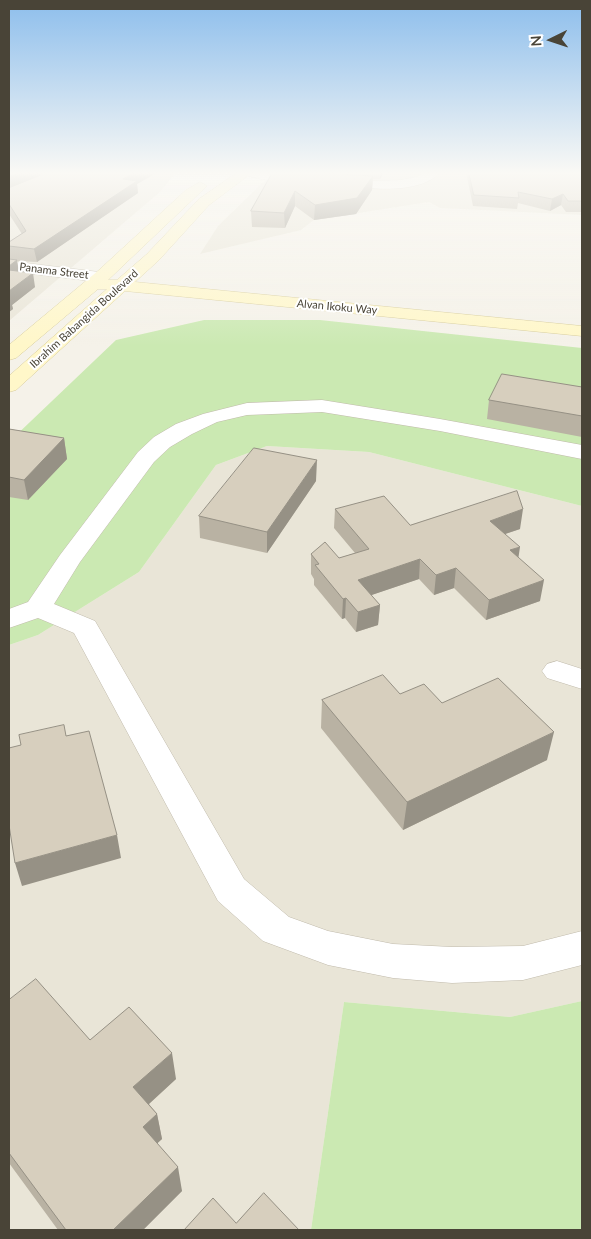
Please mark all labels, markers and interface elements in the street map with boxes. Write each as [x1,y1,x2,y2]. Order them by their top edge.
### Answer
north arrow [526,15,576,65]
text: N [527,35,544,47]
street label: Panama Street [19,260,89,282]
street label: Ibrahim Babangida Boulevard [27,267,141,371]
street label: Alvan Ikoku Way [296,297,378,317]

